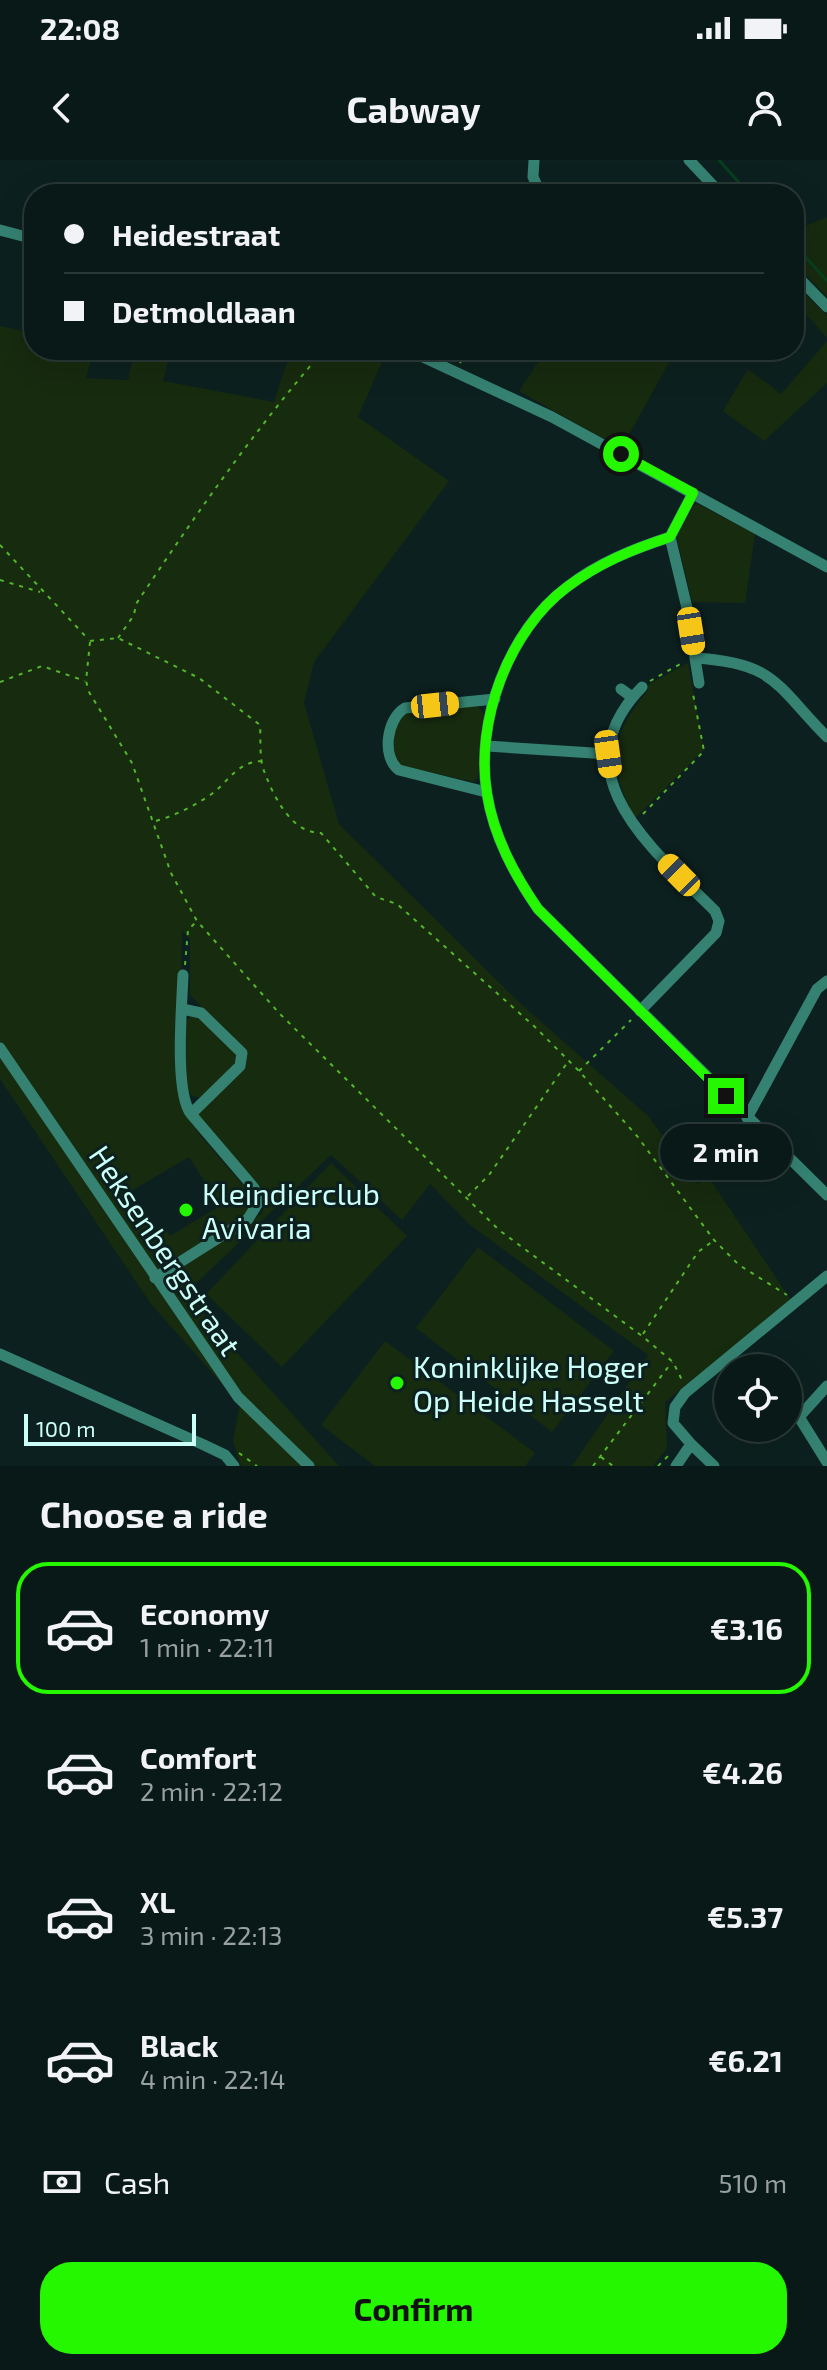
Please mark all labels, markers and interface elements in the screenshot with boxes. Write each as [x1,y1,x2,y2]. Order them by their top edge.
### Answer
text: 22:08 [40,10,120,46]
icon: back [40,86,84,130]
icon: person [743,86,787,130]
text: Cabway [346,87,481,130]
text: Heidestraat [112,216,280,252]
text: Detmoldlaan [112,293,296,329]
route start [603,436,639,472]
car [675,605,707,657]
car [410,691,460,719]
car [593,729,623,779]
car [654,850,704,900]
route end [708,1078,744,1114]
callout: 2 min [660,1124,792,1180]
text: 2 min [693,1136,759,1167]
street label: Heksenbergstraat [83,1138,249,1362]
place label: Kleindierclub Avivaria [202,1175,380,1245]
marker: Kleindierclub Avivaria [177,1201,195,1219]
place label: Koninklijke Hoger Op Heide Hasselt [413,1348,648,1418]
map controls [714,1354,802,1442]
button: locate [714,1354,802,1442]
marker: Koninklijke Hoger Op Heide Hasselt [388,1374,406,1392]
scale bar [24,1410,196,1446]
text: 100 m [36,1415,95,1441]
text: Choose a ride [40,1492,268,1535]
icon: car [44,1592,116,1664]
text: Economy [140,1595,269,1631]
text: €3.16 [710,1610,783,1646]
text: 1 min · 22:11 [140,1631,274,1662]
icon: car [44,1736,116,1808]
text: Comfort [140,1739,257,1775]
text: €4.26 [702,1754,783,1790]
text: 2 min · 22:12 [140,1775,283,1806]
icon: car [44,1880,116,1952]
text: XL [140,1883,175,1919]
text: €5.37 [707,1898,783,1934]
text: 3 min · 22:13 [140,1919,282,1950]
icon: car [44,2024,116,2096]
text: Black [140,2027,218,2063]
text: €6.21 [708,2042,783,2078]
text: 4 min · 22:14 [140,2063,286,2094]
icon: cash [40,2160,84,2204]
text: Cash [104,2164,170,2200]
text: 510 m [718,2167,787,2198]
button: Confirm [40,2262,787,2354]

